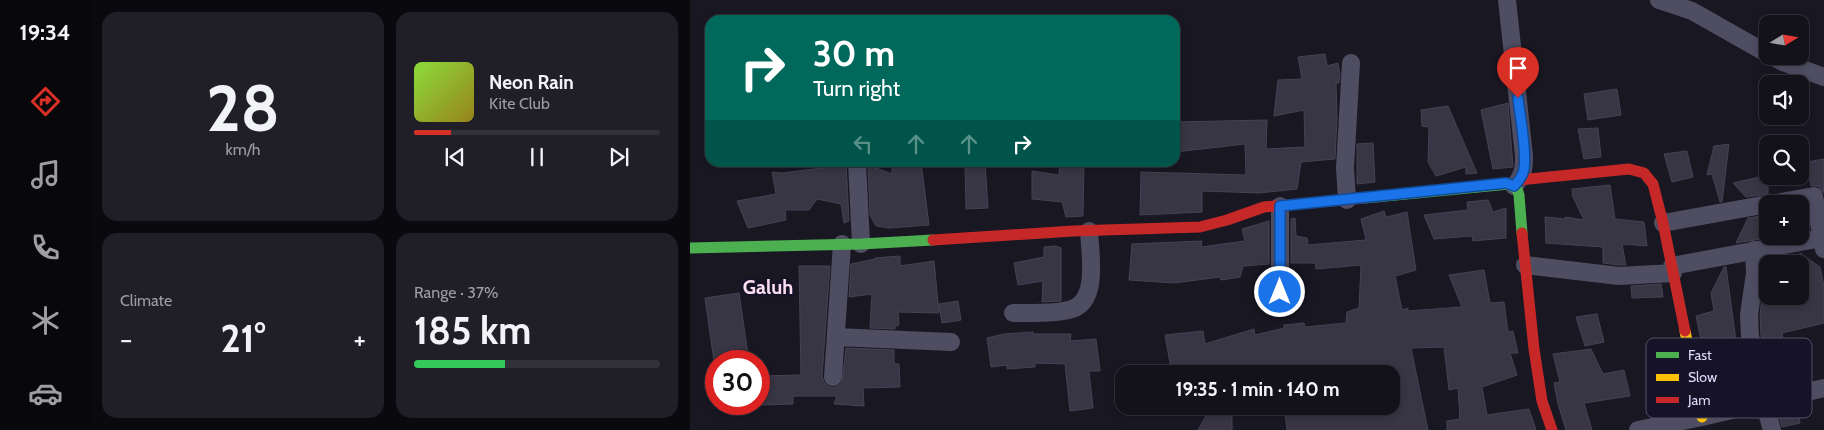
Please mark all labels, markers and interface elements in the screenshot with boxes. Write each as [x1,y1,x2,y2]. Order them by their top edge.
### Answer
north arrow [1759,15,1809,65]
map controls [1759,15,1809,305]
text: 19:34 [20,19,70,46]
text: 30 m [813,32,895,75]
icon: right [730,35,795,100]
pin [1497,47,1539,98]
icon: arrive [1504,54,1532,82]
text: 28 [206,68,280,147]
text: Neon Rain [489,71,574,94]
text: Turn right [813,75,900,102]
button: sound [1759,75,1809,125]
icon: directions [28,84,63,119]
text: Kite Club [489,94,550,113]
icon: left [849,130,877,158]
icon: ahead [902,130,930,158]
icon: ahead [955,130,983,158]
icon: right [1008,130,1036,158]
button: search [1759,135,1809,185]
text: km/h [225,140,261,159]
icon: previous [441,143,469,171]
icon: pause [523,143,551,171]
icon: next [605,143,633,171]
icon: music [28,157,63,192]
button: + [1759,195,1809,245]
icon: phone [28,230,63,265]
button: − [1759,255,1809,305]
position arrow [1253,265,1305,317]
district label: Galuh [743,275,793,299]
text: Range · 37% [414,283,498,302]
text: Climate [120,291,172,310]
icon: climate [28,303,63,338]
text: 185 km [414,307,531,354]
text: 21° [220,315,266,362]
text: − [120,322,132,356]
text: + [354,322,366,356]
legend [1646,338,1812,418]
text: Fast [1688,346,1712,364]
speed limit sign: 30 [705,350,770,415]
text: Slow [1688,368,1717,386]
icon: car [28,376,63,411]
text: 19:35 · 1 min · 140 m [1175,378,1340,401]
text: Jam [1687,391,1710,409]

